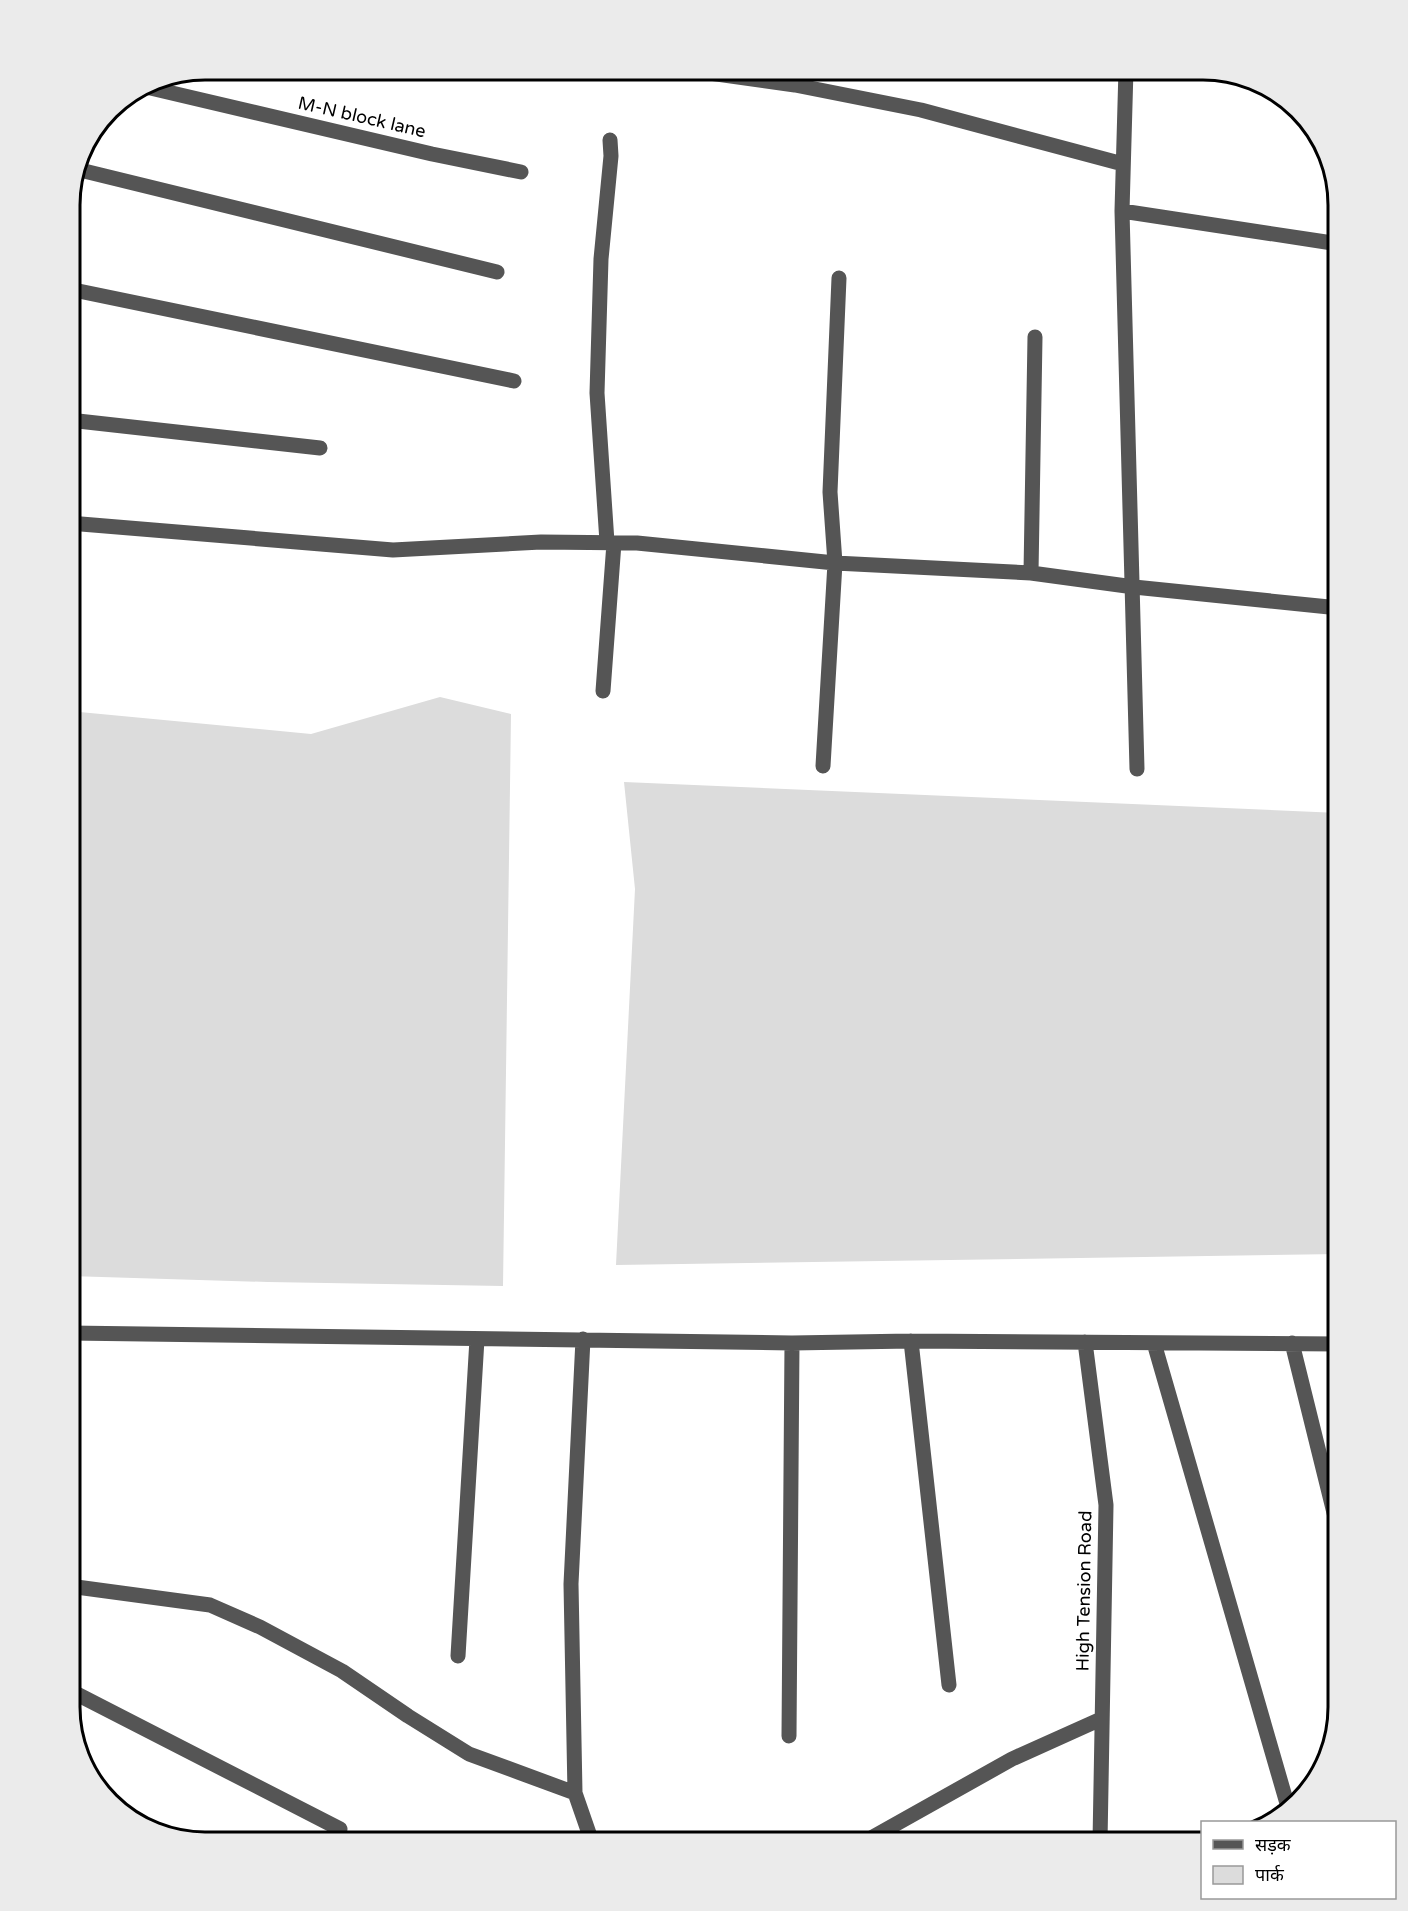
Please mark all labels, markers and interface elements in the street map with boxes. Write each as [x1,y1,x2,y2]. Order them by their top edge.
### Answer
street label: M-N block lane [296,92,428,142]
street label: High Tension Road [1072,1510,1096,1672]
legend [1201,1821,1396,1899]
text: सड़क [1255,1834,1292,1856]
text: पार्क [1255,1864,1285,1886]

